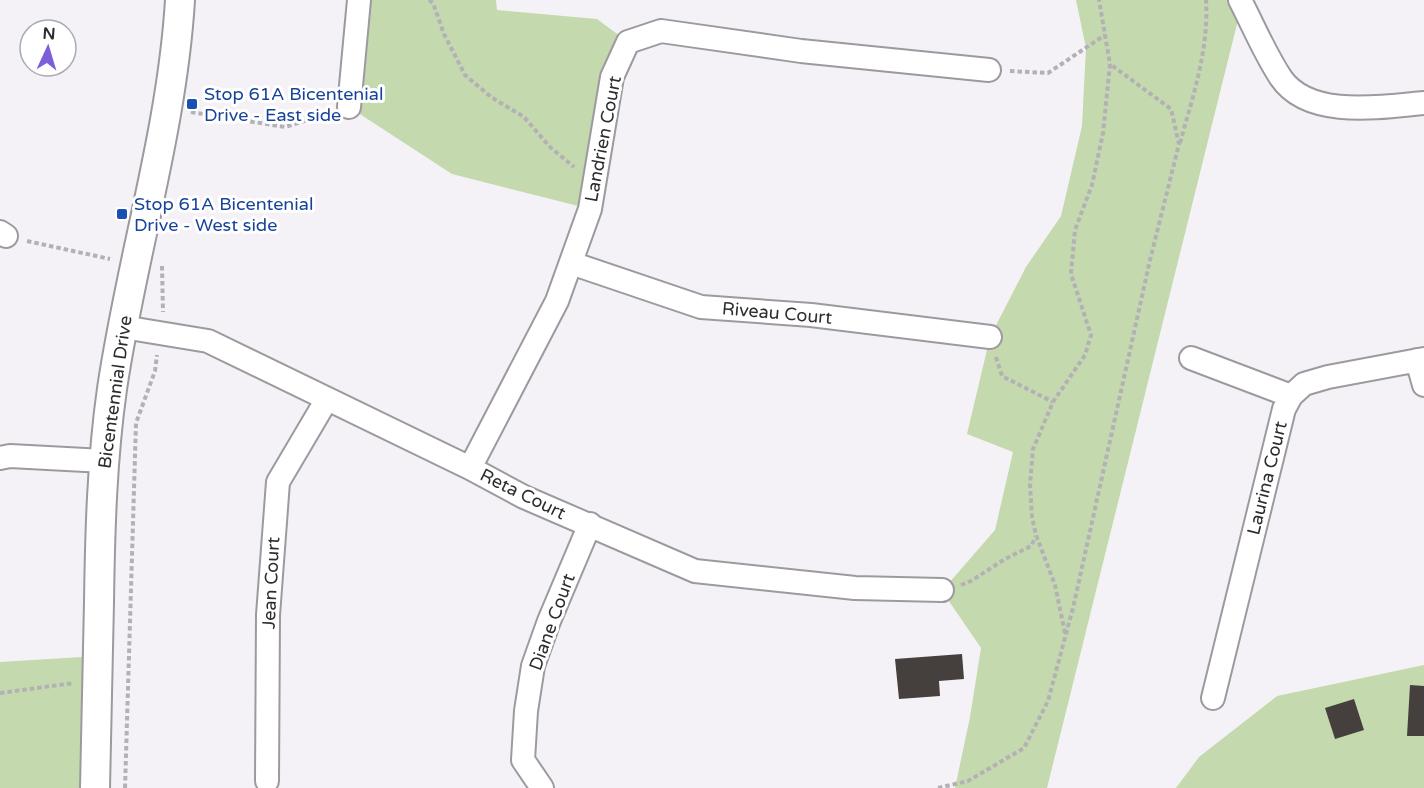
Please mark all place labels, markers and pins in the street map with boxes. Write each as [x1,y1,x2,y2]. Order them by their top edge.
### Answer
place label: Stop 61A Bicentenial Drive - East side [204,83,383,126]
marker: Stop 61A Bicentenial Drive - East side [185,97,199,111]
place label: Stop 61A Bicentenial Drive - West side [134,193,313,236]
marker: Stop 61A Bicentenial Drive - West side [115,207,129,221]

